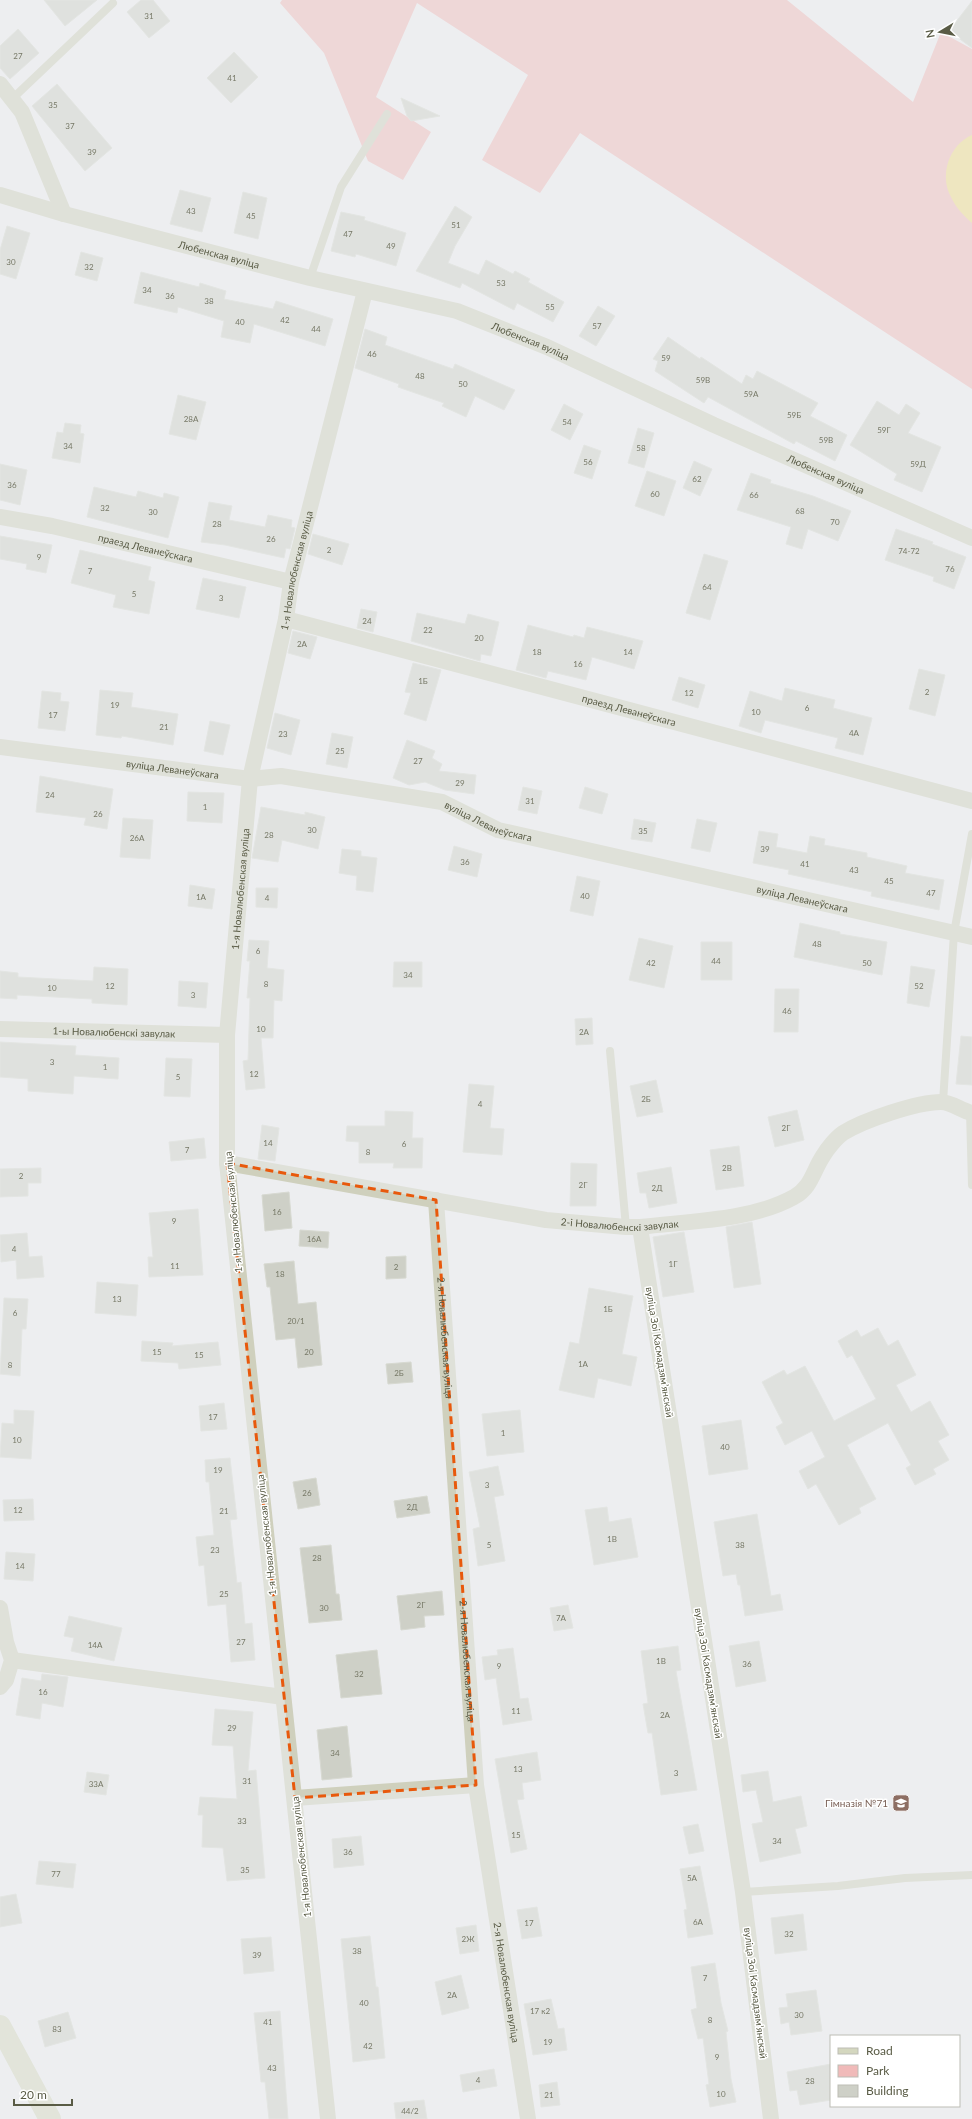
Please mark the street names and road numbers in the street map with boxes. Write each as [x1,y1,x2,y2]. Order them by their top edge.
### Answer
street label: Любенская вуліца [176,238,261,271]
street label: Любенская вуліца [489,319,571,363]
street label: Любенская вуліца [785,451,866,496]
street label: 1-я Новалюбенская вуліца [278,510,315,631]
street label: праезд Леванеўскага [97,531,194,565]
street label: праезд Леванеўскага [581,692,678,728]
street label: вуліца Леванеўскага [125,757,220,781]
street label: вуліца Леванеўскага [443,798,533,844]
street label: 1-я Новалюбенская вуліца [229,828,252,950]
street label: вуліца Леванеўскага [755,883,849,915]
street label: 1-ы Новалюбенскі завулак [52,1024,176,1040]
street label: 1-я Новалюбенская вуліца [222,1151,244,1273]
street label: 2-і Новалюбенскі завулак [560,1215,680,1233]
street label: 2-я Новалюбенская вуліца [435,1276,456,1399]
street label: вуліца Зоі Касмадзямʼянскай [644,1286,676,1418]
street label: 1-я Новалюбенская вуліца [254,1474,278,1596]
street label: 2-я Новалюбенская вуліца [457,1600,478,1722]
street label: вуліца Зоі Касмадзямʼянскай [693,1607,725,1739]
street label: 1-я Новалюбенская вуліца [289,1796,313,1918]
street label: 2-я Новалюбенская вуліца [491,1921,522,2043]
street label: вуліца Зоі Касмадзямʼянскай [742,1927,770,2060]

